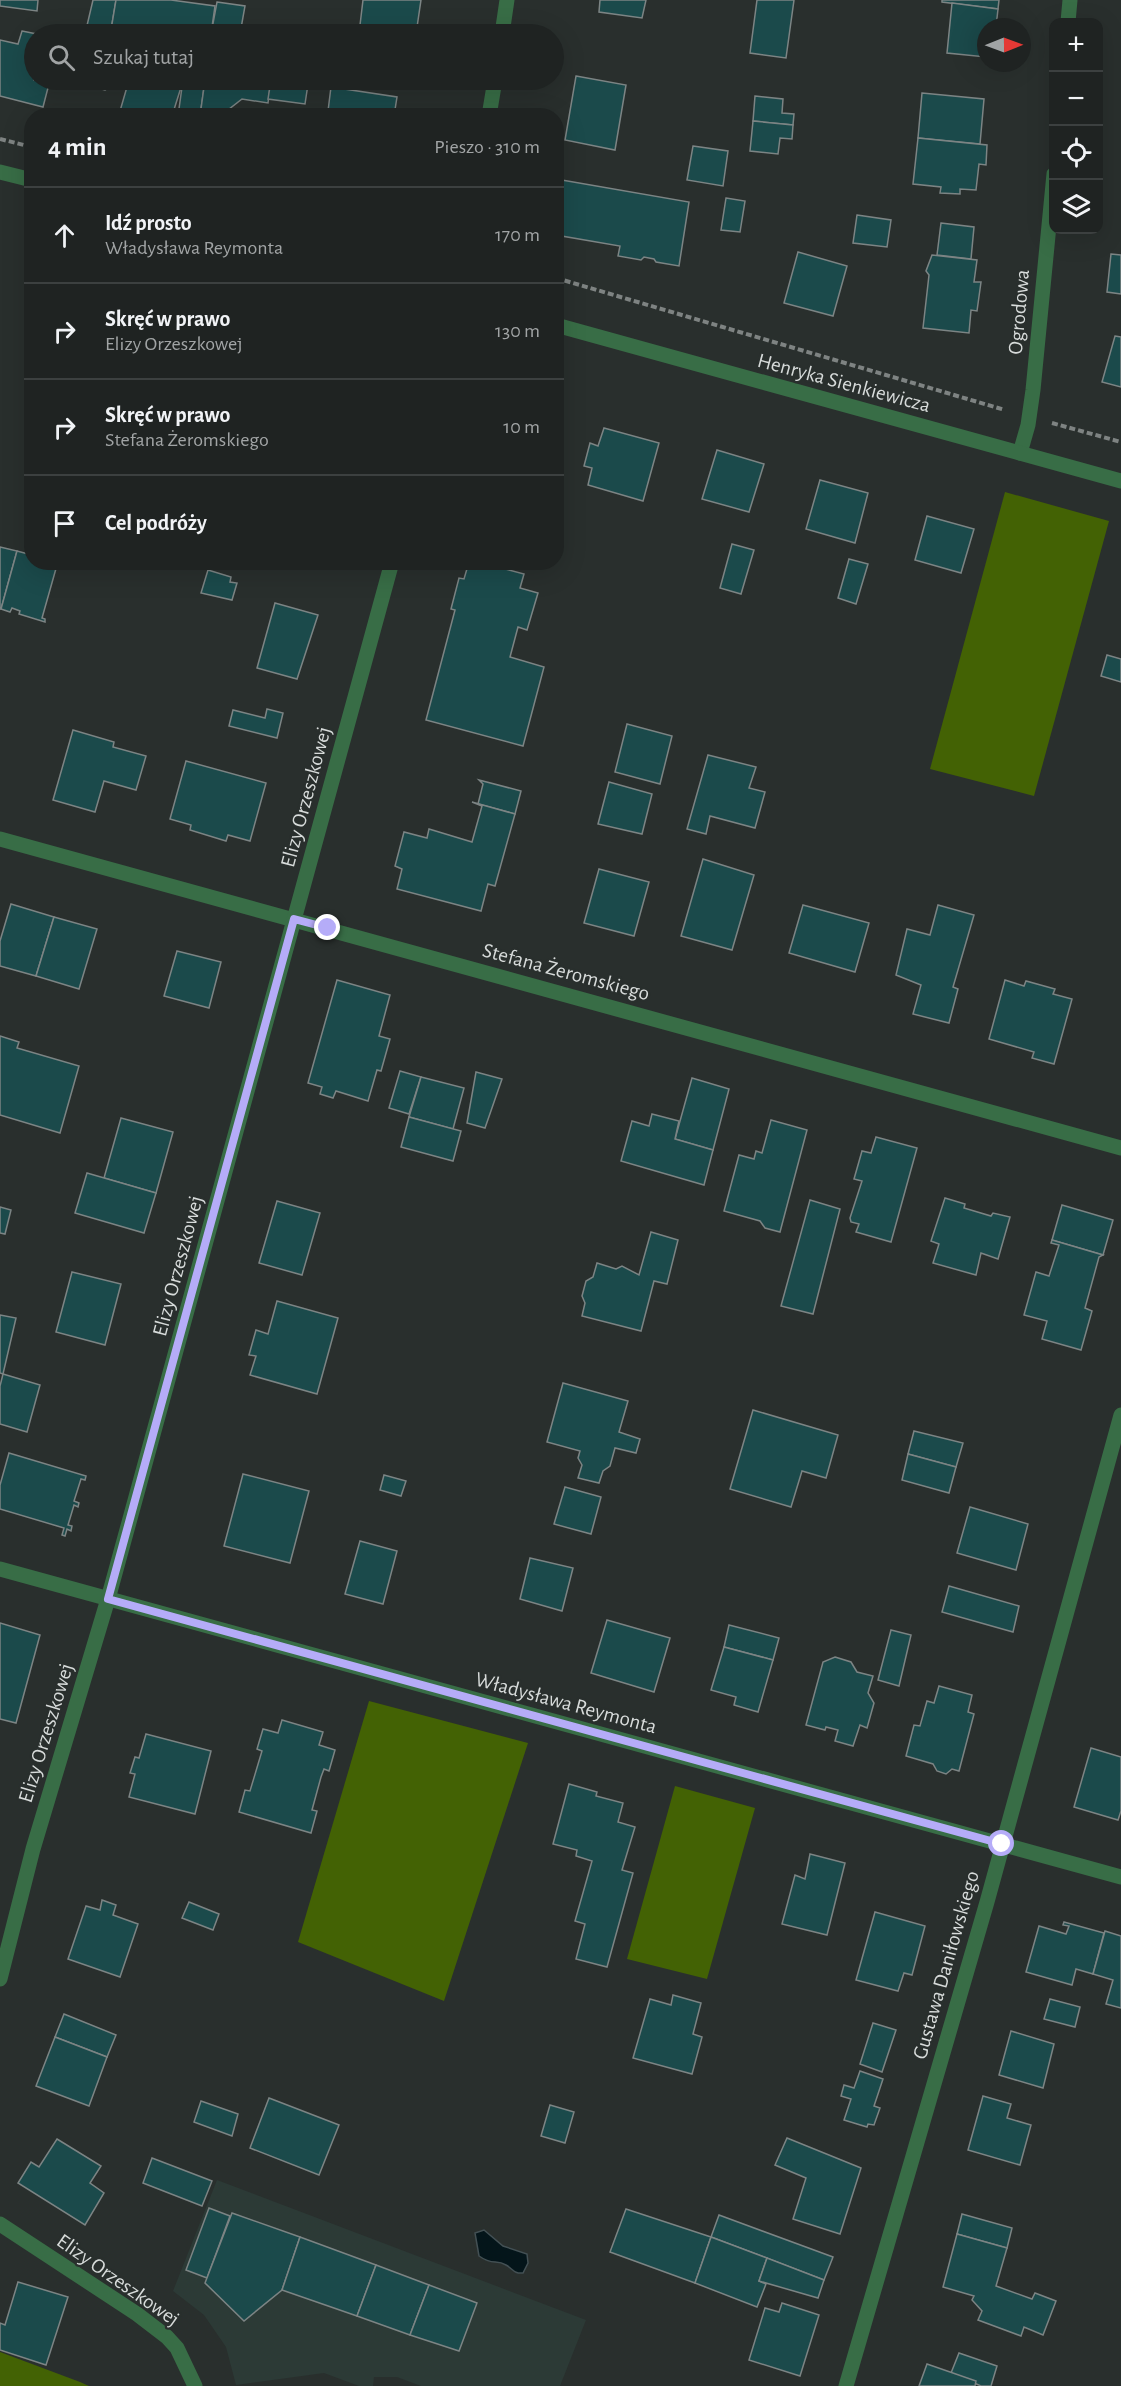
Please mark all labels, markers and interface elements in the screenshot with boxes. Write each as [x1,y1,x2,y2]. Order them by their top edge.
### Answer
north arrow [977,18,1031,72]
map controls [1049,18,1103,234]
button: + [1049,18,1103,72]
search box [24,24,564,90]
icon: search [45,41,78,74]
text: Szukaj tutaj [93,46,194,68]
button: − [1049,72,1103,126]
button: locate [1049,126,1103,180]
text: 4 min [48,134,107,160]
text: Pieszo · 310 m [434,137,540,157]
button: layers [1049,180,1103,234]
text: Idź prosto [105,212,192,234]
icon: ahead [48,219,81,252]
text: 170 m [495,225,540,245]
text: Władysława Reymonta [105,238,283,258]
street label: Ogrodowa [1005,268,1033,355]
text: Skręć w prawo [105,308,230,330]
icon: right [48,315,81,348]
text: 130 m [495,321,540,341]
text: Elizy Orzeszkowej [105,334,243,354]
street label: Henryka Sienkiewicza [755,350,933,416]
text: Skręć w prawo [105,404,230,426]
icon: right [48,411,81,444]
text: 10 m [503,417,540,437]
text: Stefana Żeromskiego [105,430,269,450]
icon: arrive [48,507,81,540]
text: Cel podróży [105,512,207,534]
street label: Elizy Orzeszkowej [277,725,335,869]
route end [314,914,340,940]
street label: Stefana Żeromskiego [480,939,652,1004]
street label: Elizy Orzeszkowej [149,1194,207,1338]
street label: Elizy Orzeszkowej [15,1661,77,1805]
street label: Władysława Reymonta [473,1669,659,1737]
route start [988,1830,1014,1856]
street label: Gustawa Daniłowskiego [909,1868,983,2062]
street label: Elizy Orzeszkowej [53,2230,183,2330]

